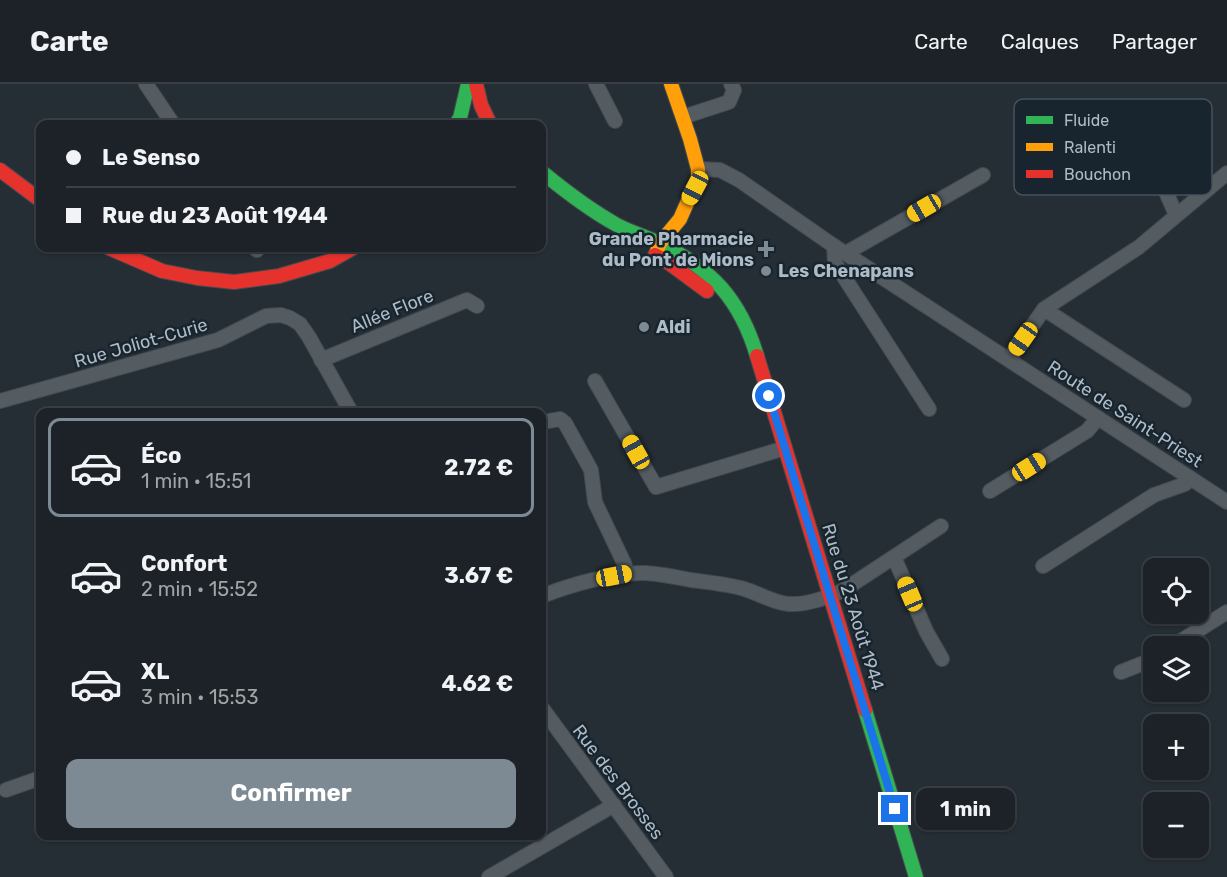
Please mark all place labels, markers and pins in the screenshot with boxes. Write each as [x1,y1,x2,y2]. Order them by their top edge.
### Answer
place label: Grande Pharmacie du Pont de Mions [589,228,754,271]
marker: Grande Pharmacie du Pont de Mions [759,242,773,256]
place label: Les Chenapans [778,260,914,282]
marker: Les Chenapans [759,264,773,278]
place label: Aldi [656,316,691,338]
marker: Aldi [637,320,651,334]

